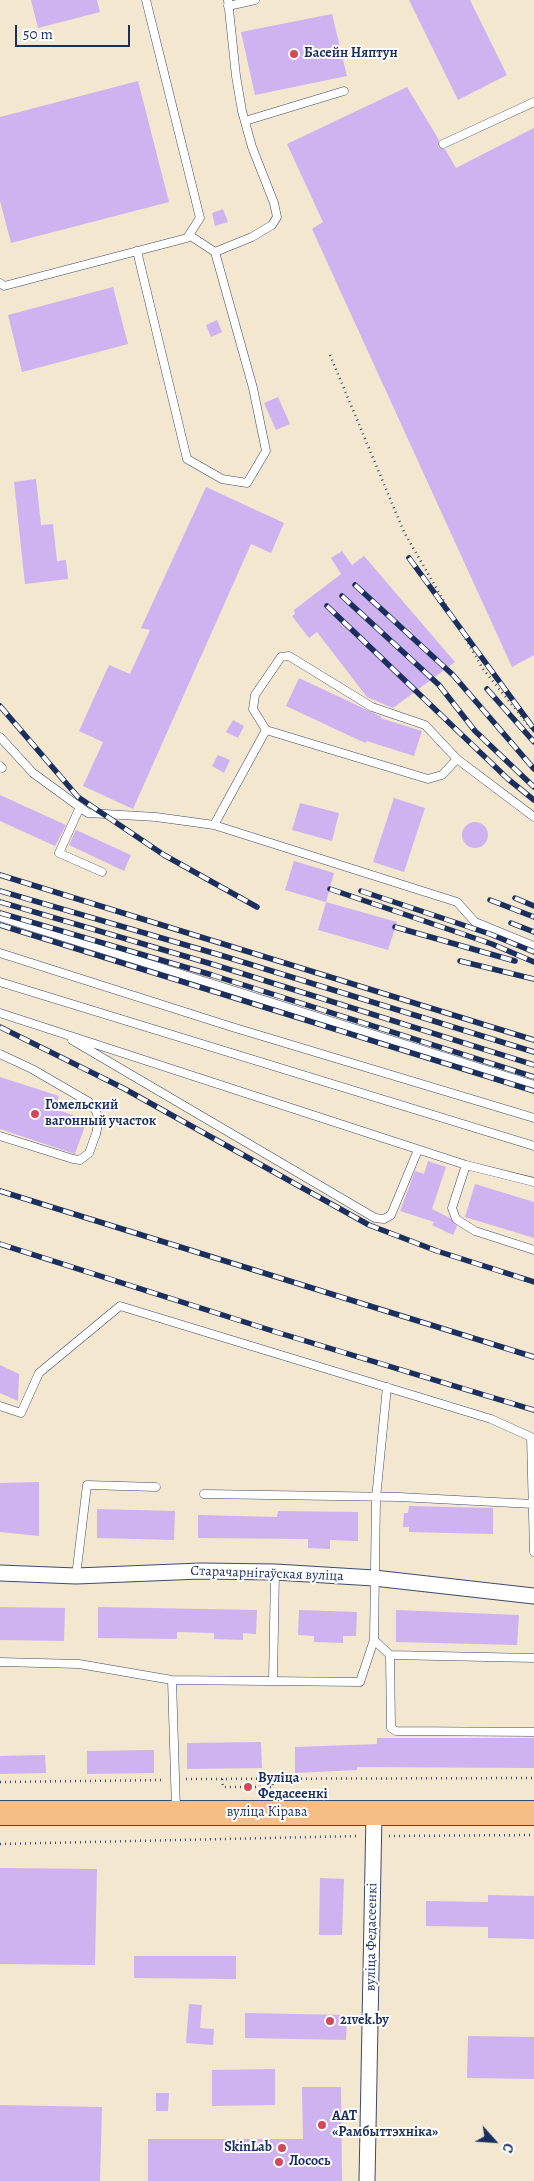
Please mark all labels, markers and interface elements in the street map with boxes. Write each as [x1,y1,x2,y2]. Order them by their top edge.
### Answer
scale bar [18,15,132,47]
text: 50 m [23,24,53,44]
place label: Басейн Няптун [304,46,398,62]
marker: Басейн Няптун [288,48,300,60]
place label: Гомельский вагонный участок [45,1098,156,1130]
marker: Гомельский вагонный участок [29,1108,41,1120]
street label: Старачарнігаўская вуліца [190,1563,344,1585]
place label: Вуліца Федасеенкі [258,1771,328,1804]
marker: Вуліца Федасеенкі [242,1781,254,1793]
street label: вуліца Кірава [227,1805,307,1821]
street label: вуліца Федасеенкі [363,1883,381,1991]
place label: 21vek.by [340,2013,389,2029]
marker: 21vek.by [324,2015,336,2027]
place label: ААТ «Рамбыттэхніка» [332,2109,438,2142]
north arrow [469,2116,519,2166]
marker: ААТ «Рамбыттэхніка» [316,2119,328,2131]
place label: SkinLab [224,2140,272,2156]
text: С [498,2140,518,2156]
marker: SkinLab [276,2142,288,2154]
place label: Лосось [289,2154,330,2170]
marker: Лосось [273,2156,285,2168]

